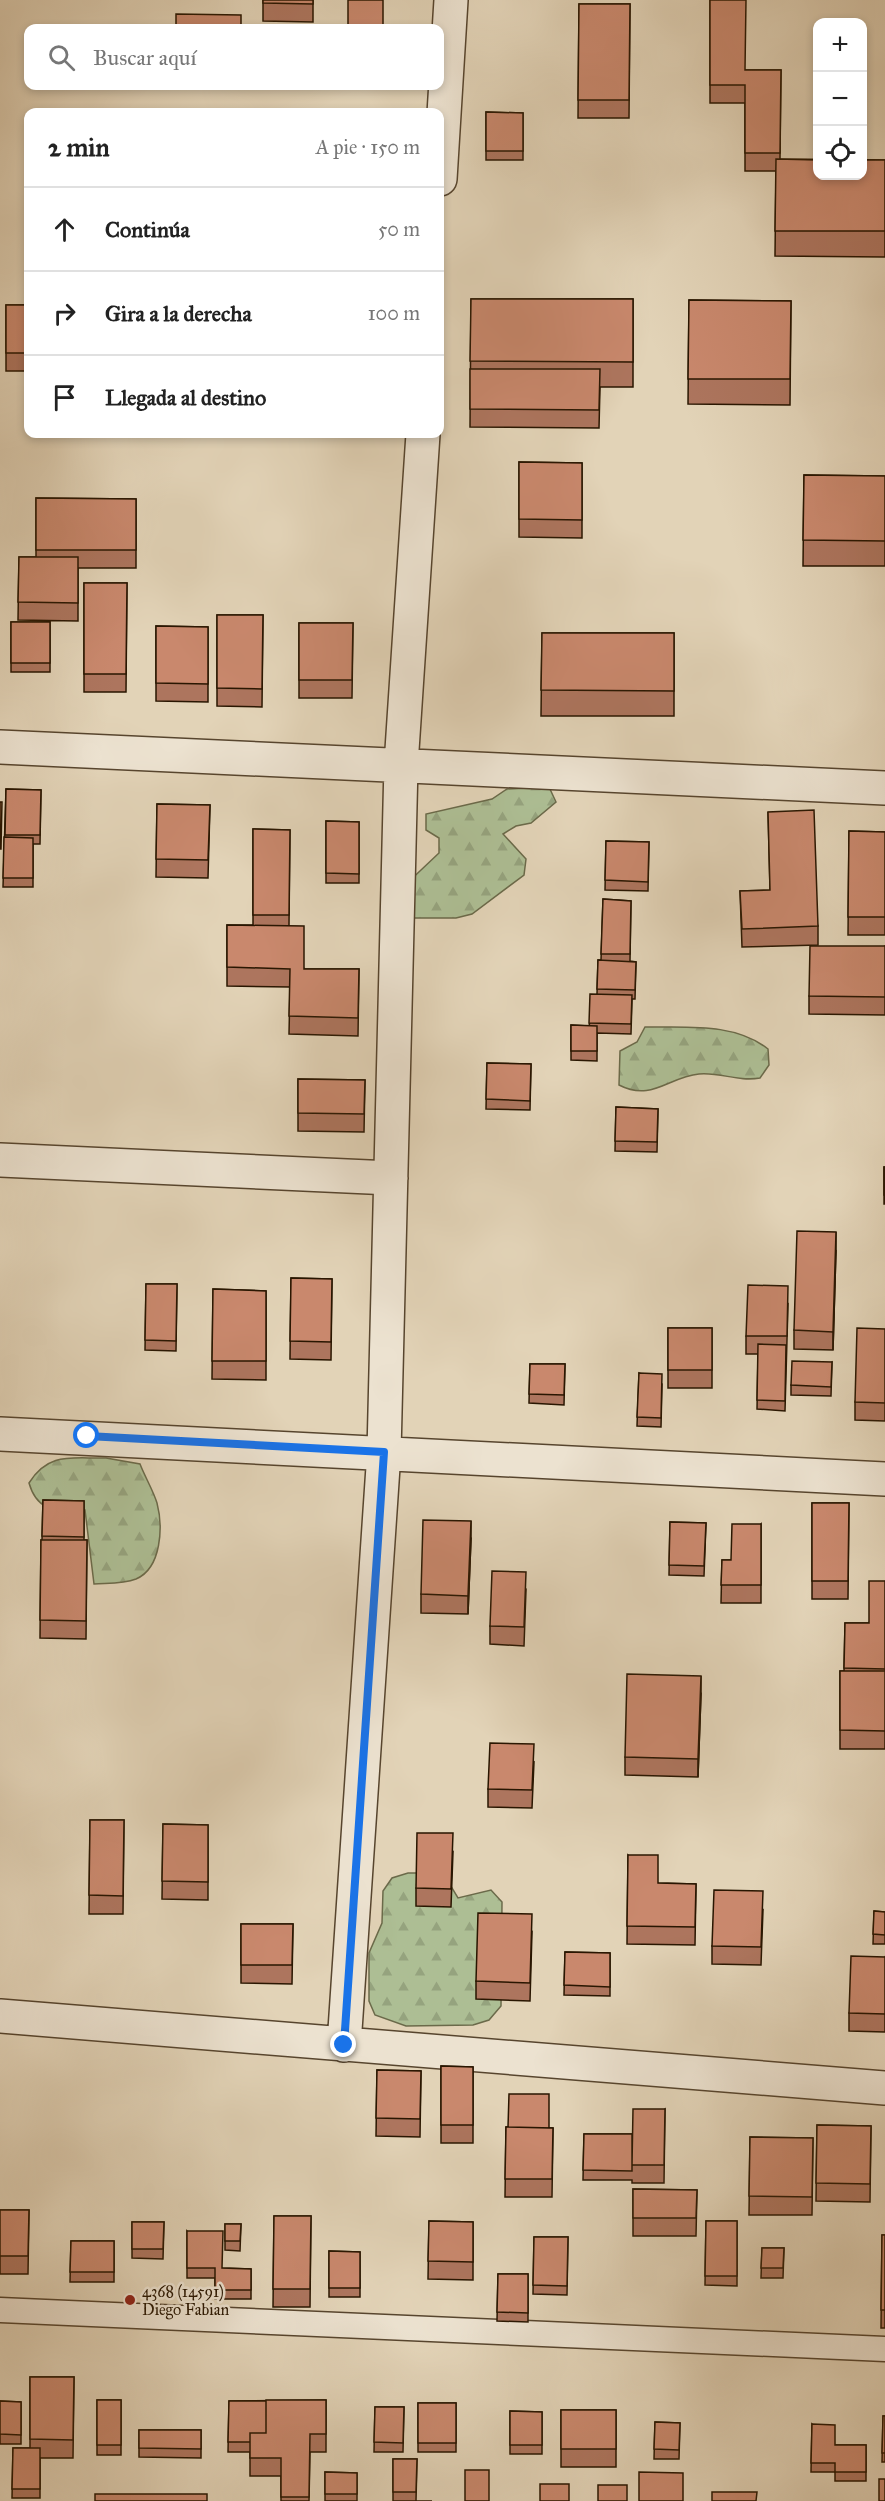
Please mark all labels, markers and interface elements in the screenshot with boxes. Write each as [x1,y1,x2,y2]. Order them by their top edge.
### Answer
map controls [813,18,867,180]
button: + [813,18,867,72]
search box [24,24,444,90]
icon: search [45,41,78,74]
text: Buscar aquí [93,44,196,71]
button: − [813,72,867,126]
button: locate [813,126,867,180]
text: 2 min [48,131,109,163]
text: A pie · 150 m [316,135,420,159]
icon: ahead [48,213,81,246]
text: Continúa [105,216,190,243]
text: 50 m [378,217,420,241]
icon: right [48,297,81,330]
text: Gira a la derecha [105,300,252,327]
text: 100 m [368,301,420,325]
icon: arrive [48,381,81,414]
text: Llegada al destino [105,384,266,411]
route start [73,1422,99,1448]
route end [330,2031,356,2057]
place label: 4368 (14591) Diego Fabian [142,2282,229,2320]
marker: 4368 (14591) Diego Fabian [123,2293,137,2307]

